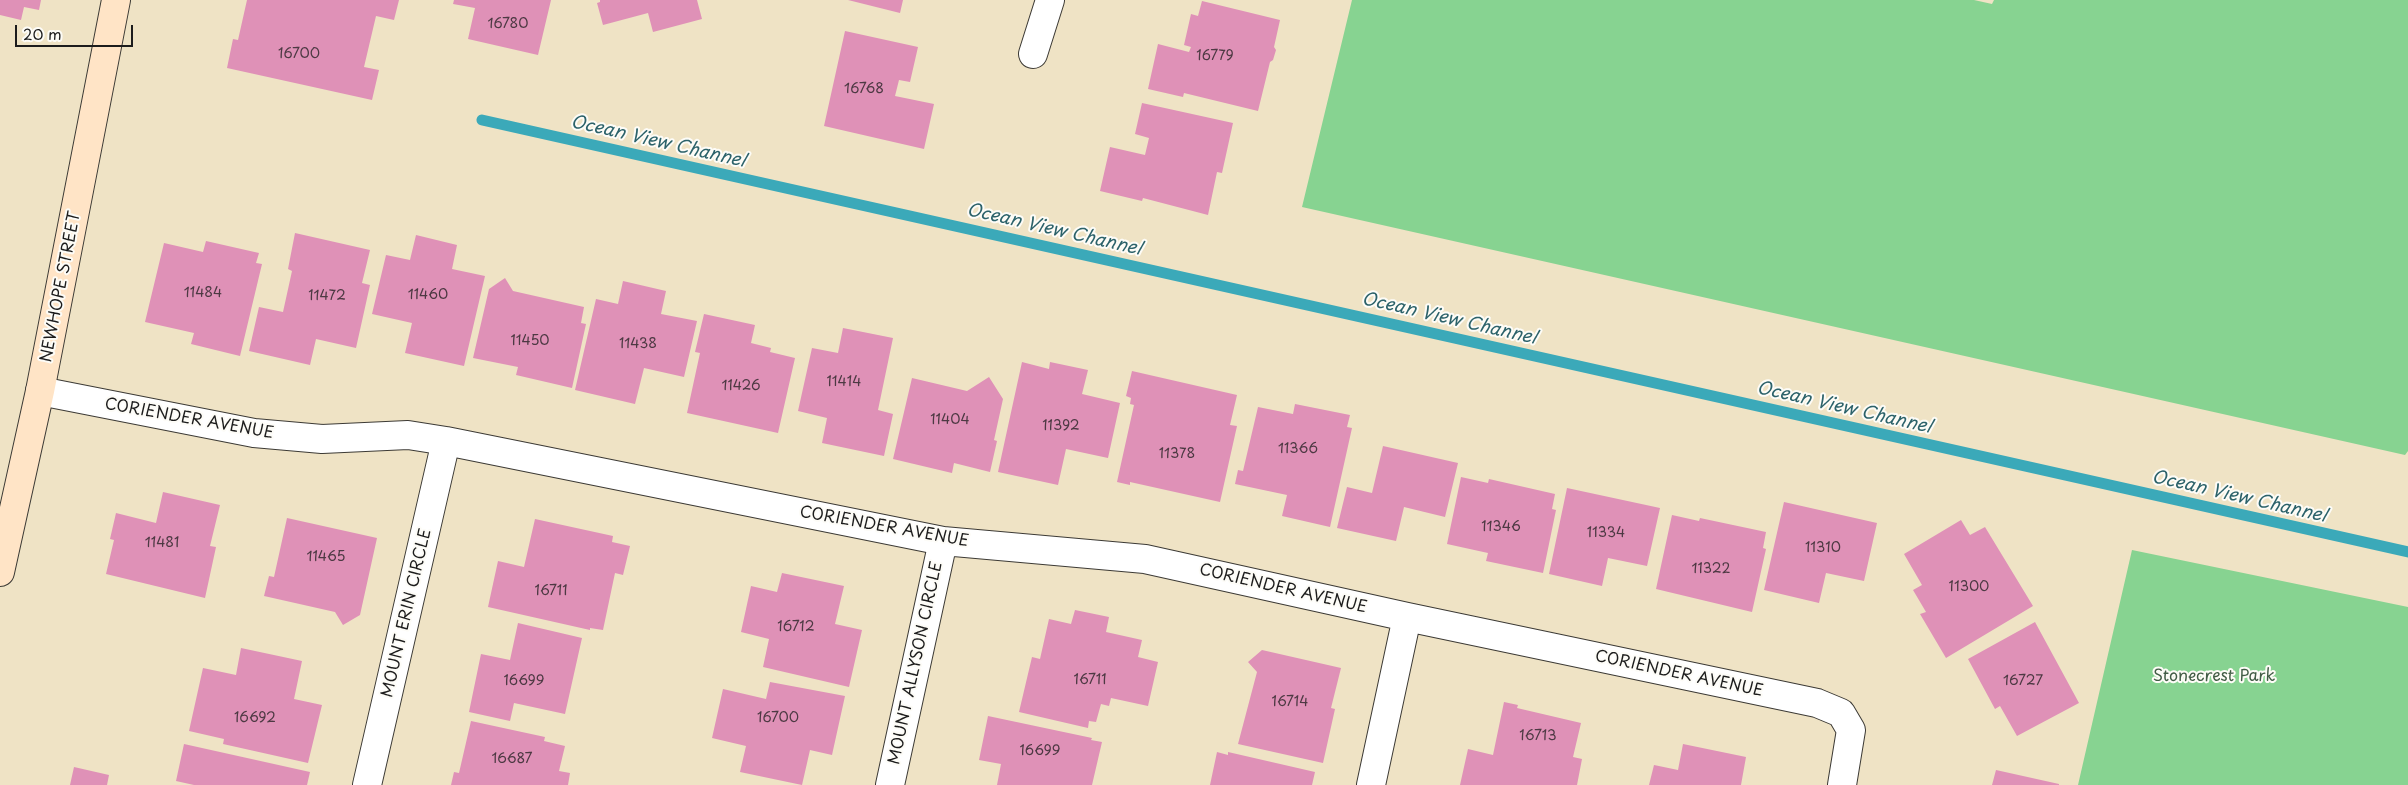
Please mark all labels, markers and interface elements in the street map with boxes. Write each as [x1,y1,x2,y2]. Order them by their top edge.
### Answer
scale bar [18,15,135,47]
house number: 16780 [487,16,529,32]
text: 20 m [23,22,62,45]
house number: 16700 [278,46,320,62]
house number: 16779 [1196,48,1234,64]
house number: 16768 [844,81,884,97]
water label: Ocean View Channel [568,111,748,173]
water label: Ocean View Channel [964,199,1144,261]
street label: NEWHOPE STREET [37,210,85,364]
house number: 11484 [184,285,222,301]
house number: 11460 [408,287,448,303]
house number: 11472 [308,288,346,304]
water label: Ocean View Channel [1359,288,1539,350]
house number: 11450 [510,333,550,349]
house number: 11438 [619,336,657,352]
house number: 11414 [827,374,861,390]
water label: Ocean View Channel [1754,377,1934,439]
house number: 11426 [721,378,761,394]
street label: CORIENDER AVENUE [103,395,275,443]
house number: 11404 [930,412,970,428]
house number: 11392 [1042,418,1080,434]
house number: 11366 [1278,441,1318,457]
house number: 11378 [1159,446,1195,462]
water label: Ocean View Channel [2149,466,2329,528]
street label: CORIENDER AVENUE [798,503,970,551]
house number: 11346 [1481,519,1521,535]
house number: 11334 [1587,525,1625,541]
street label: MOUNT ERIN CIRCLE [378,527,436,699]
house number: 11481 [145,535,179,551]
house number: 11310 [1805,540,1841,556]
house number: 11465 [306,549,346,565]
street label: MOUNT ALLYSON CIRCLE [885,560,947,766]
street label: CORIENDER AVENUE [1197,560,1369,618]
house number: 11322 [1691,561,1731,577]
house number: 11300 [1949,579,1989,595]
house number: 16711 [534,583,568,599]
house number: 16712 [777,619,815,635]
street label: CORIENDER AVENUE [1593,647,1765,701]
park label: Stonecrest Park [2153,667,2275,687]
house number: 16711 [1073,672,1107,688]
house number: 16699 [503,673,545,689]
house number: 16727 [2003,673,2043,689]
house number: 16714 [1272,694,1308,710]
house number: 16692 [234,710,276,726]
house number: 16700 [757,710,799,726]
house number: 16713 [1519,728,1557,744]
house number: 16699 [1019,743,1061,759]
house number: 16687 [491,751,533,767]

